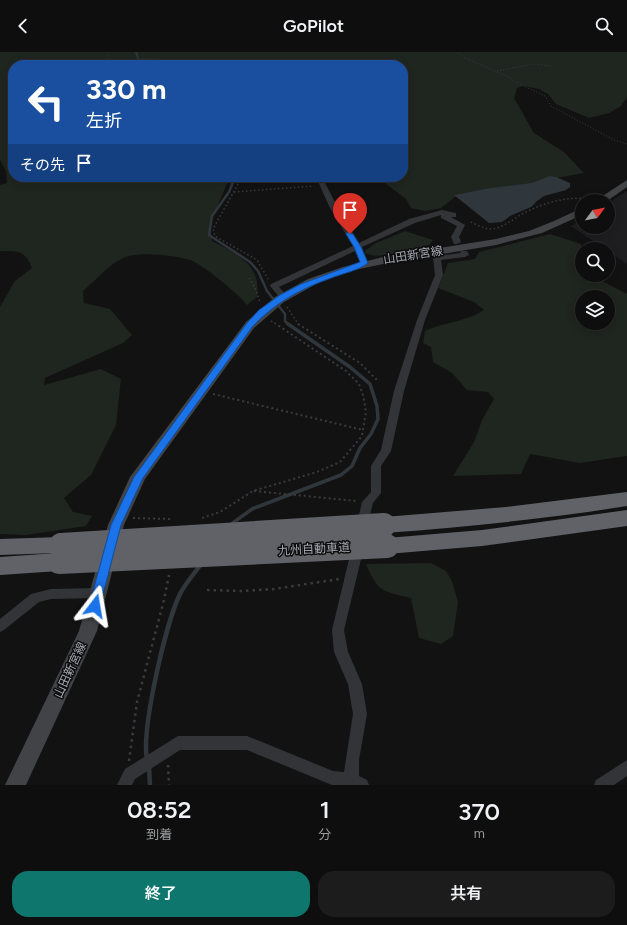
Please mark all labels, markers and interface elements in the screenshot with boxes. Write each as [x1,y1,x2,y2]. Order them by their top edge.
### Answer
icon: back [12,15,34,37]
text: GoPilot [283,15,344,37]
icon: search [593,15,615,37]
text: 330 m [86,72,166,106]
icon: left [20,76,72,128]
text: 左折 [86,110,122,132]
icon: arrive [73,152,95,174]
text: その先 [20,156,65,174]
pin [333,193,367,234]
north arrow [575,194,615,234]
map controls [575,194,615,330]
icon: arrive [339,199,361,221]
button: search [575,242,615,282]
street label: 山田新宮線 [382,243,444,267]
button: layers [575,290,615,330]
street label: 九州自動車道 [278,540,350,558]
position arrow [74,585,116,627]
street label: 山田新宮線 [51,640,89,700]
text: 08:52 [127,795,191,824]
text: 1 [320,795,330,824]
text: 370 [458,797,500,826]
text: m [474,826,485,841]
text: 到着 [146,827,172,842]
text: 分 [318,827,331,842]
button: 終了 [12,871,310,917]
button: 共有 [318,871,615,917]

